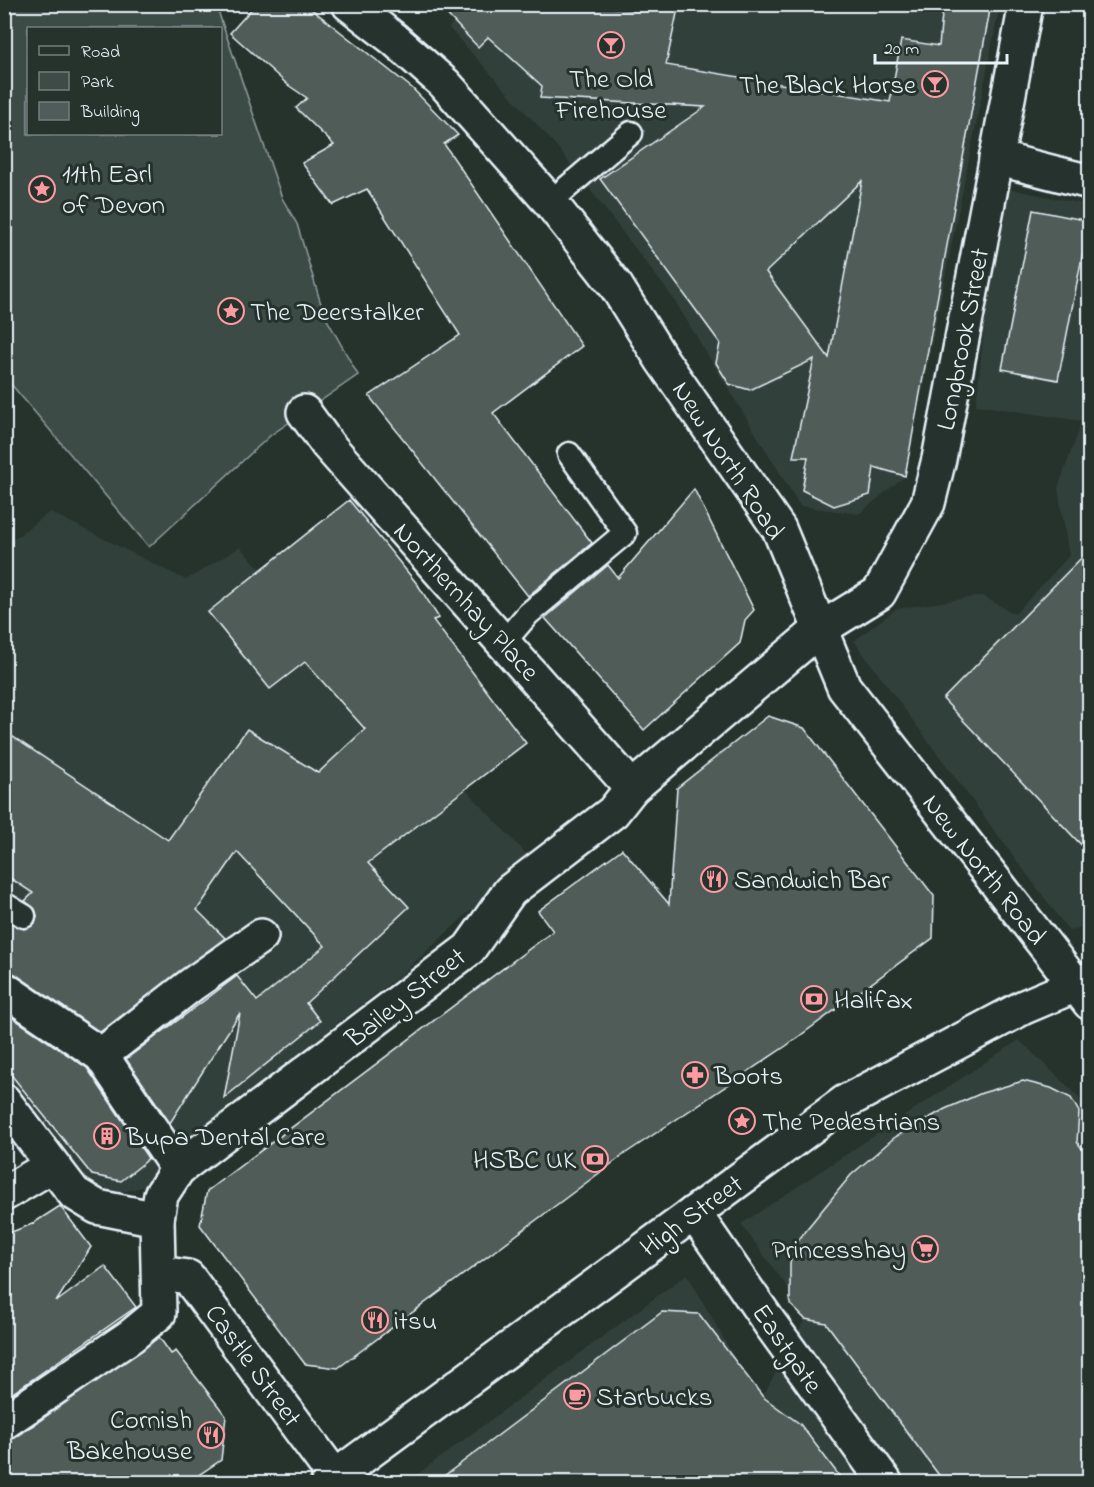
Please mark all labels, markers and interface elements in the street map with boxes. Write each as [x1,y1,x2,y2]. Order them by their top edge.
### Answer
legend [27,27,222,135]
scale bar [875,27,1007,65]
bar icon: The Old Firehouse [596,30,626,60]
text: 20 m [884,37,919,63]
text: Road [81,40,120,66]
place label: The Old Firehouse [555,61,667,131]
place label: The Black Horse [739,67,917,106]
bar icon: The Black Horse [920,69,950,99]
text: Park [81,70,114,96]
text: Building [80,100,140,127]
place label: 11th Earl of Devon [62,156,165,226]
place icon: 11th Earl of Devon [27,174,57,204]
street label: Longbrook Street [928,245,1001,434]
place label: The Deerstalker [250,294,424,333]
place icon: The Deerstalker [216,296,246,326]
street label: New North Road [661,374,793,549]
street label: Northernhay Place [383,514,548,692]
street label: New North Road [911,787,1055,955]
place label: Sandwich Bar [734,862,890,901]
restaurant icon: Sandwich Bar [699,864,729,894]
street label: Bailey Street [337,939,475,1059]
place label: Halifax [834,982,913,1021]
bank icon: Halifax [799,984,829,1014]
place label: Boots [713,1058,783,1097]
pharmacy icon: Boots [680,1060,710,1090]
place label: The Pedestrians [762,1104,940,1143]
place icon: The Pedestrians [727,1106,757,1136]
place label: Bupa Dental Care [125,1119,326,1158]
building icon: Bupa Dental Care [92,1121,122,1151]
place label: HSBC UK [473,1142,577,1181]
bank icon: HSBC UK [580,1144,610,1174]
street label: High Street [633,1166,752,1268]
place label: Princesshay [771,1232,906,1271]
supermarket icon: Princesshay [910,1234,940,1264]
street label: Castle Street [194,1297,310,1436]
street label: Eastgate [741,1297,832,1403]
place label: itsu [394,1303,437,1342]
restaurant icon: itsu [360,1305,390,1335]
place label: Starbucks [596,1379,713,1418]
cafe icon: Starbucks [562,1381,592,1411]
place label: Cornish Bakehouse [66,1402,193,1472]
restaurant icon: Cornish Bakehouse [196,1420,226,1450]

